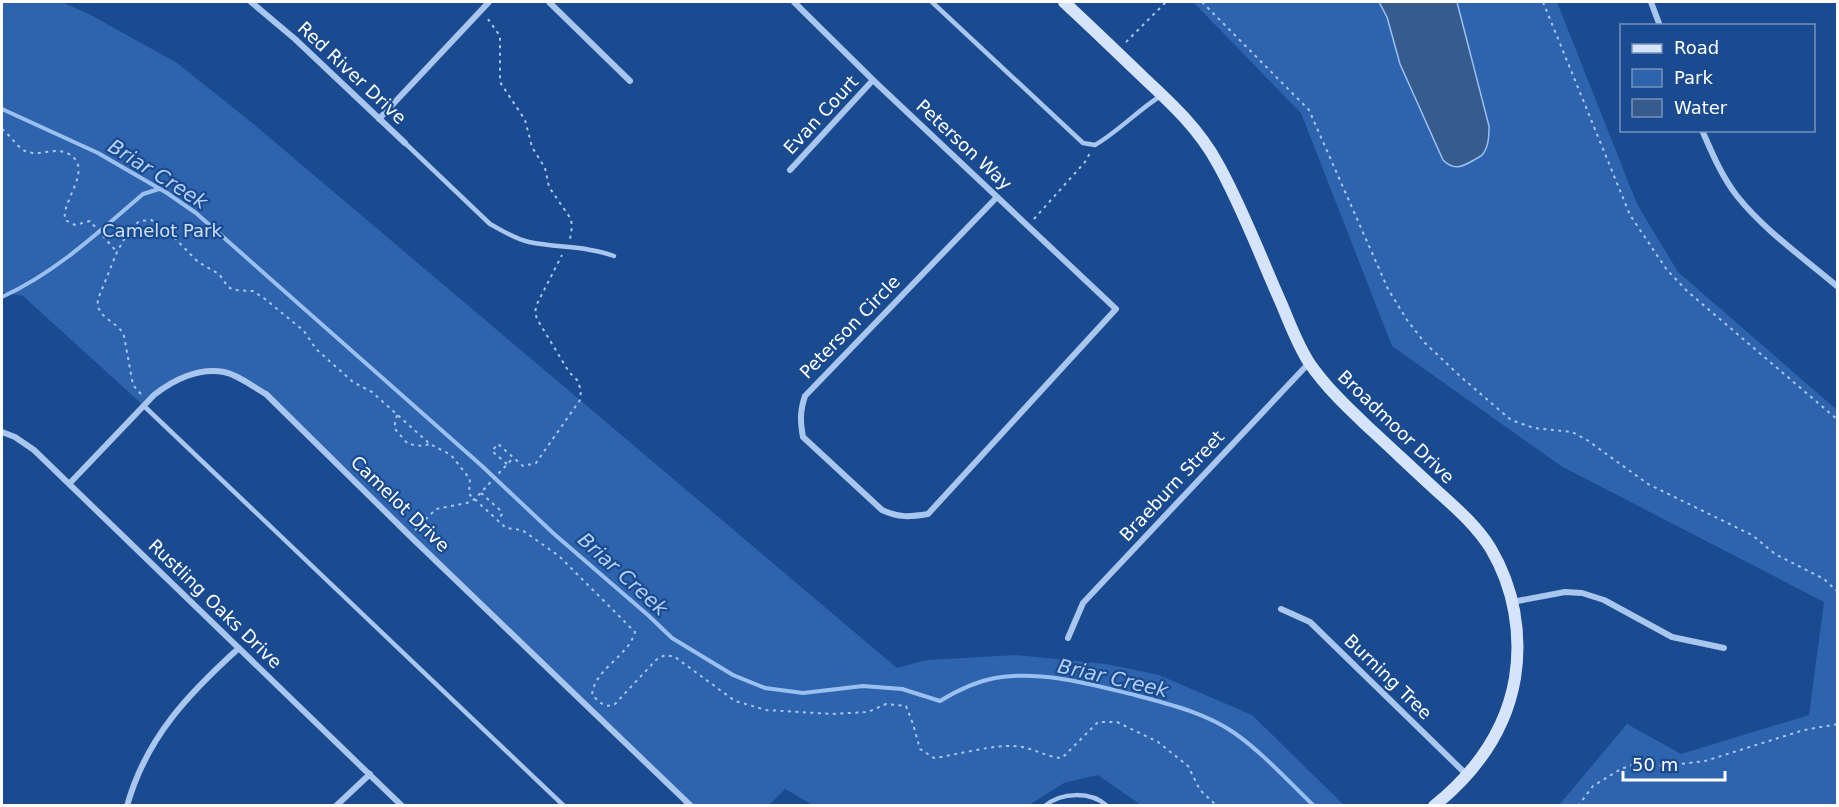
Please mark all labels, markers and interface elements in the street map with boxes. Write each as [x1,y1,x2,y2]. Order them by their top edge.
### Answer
street label: Red River Drive [294,17,411,128]
legend [1620,24,1815,132]
text: Road [1674,37,1719,58]
text: Park [1674,67,1713,88]
street label: Evan Court [779,71,862,158]
street label: Peterson Way [912,95,1017,194]
text: Water [1674,97,1728,118]
water label: Briar Creek [104,134,213,215]
park label: Camelot Park [102,220,223,241]
street label: Peterson Circle [795,271,904,382]
street label: Broadmoor Drive [1334,366,1459,488]
street label: Braeburn Street [1115,426,1228,545]
street label: Camelot Drive [347,451,454,556]
water label: Briar Creek [573,527,674,622]
street label: Rustling Oaks Drive [144,535,286,673]
street label: Burning Tree [1340,630,1436,724]
water label: Briar Creek [1055,654,1172,703]
scale bar [1623,744,1725,782]
text: 50 m [1632,754,1678,775]

